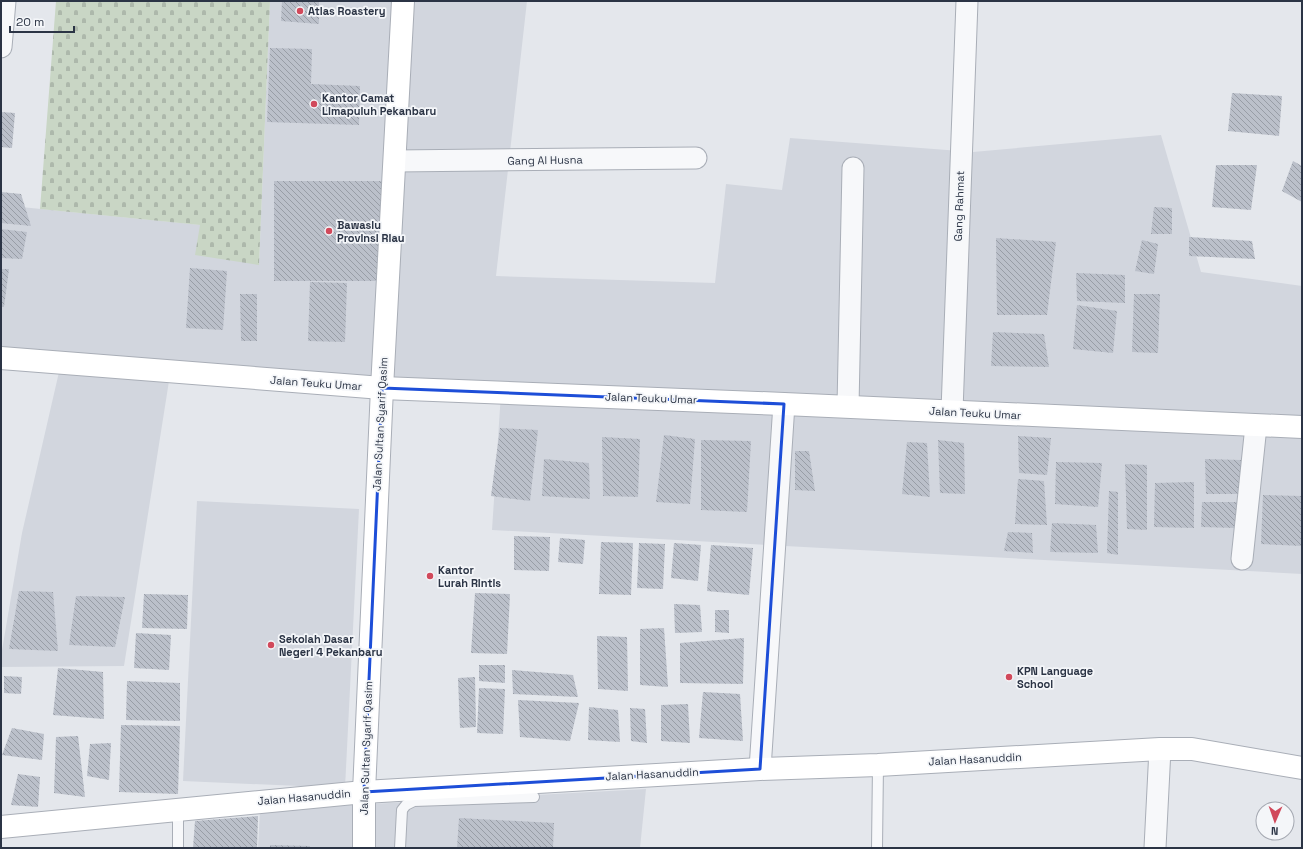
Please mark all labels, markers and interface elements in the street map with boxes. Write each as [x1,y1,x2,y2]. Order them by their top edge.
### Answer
place label: Atlas Roastery [308,4,385,18]
marker: Atlas Roastery [295,6,305,16]
scale bar [10,8,74,34]
text: 20 m [16,14,44,30]
place label: Kantor Camat Limapuluh Pekanbaru [322,91,436,118]
marker: Kantor Camat Limapuluh Pekanbaru [309,99,319,109]
street label: Gang Al Husna [507,152,583,168]
street label: Gang Rahmat [951,170,967,242]
place label: Bawaslu Provinsi Riau [337,218,404,245]
marker: Bawaslu Provinsi Riau [324,226,334,236]
street label: Jalan Sultan Syarif Qasim [369,357,391,491]
street label: Jalan Teuku Umar [270,373,362,393]
street label: Jalan Teuku Umar [605,389,697,407]
street label: Jalan Teuku Umar [929,404,1021,422]
place label: Kantor Lurah Rintis [438,563,501,590]
marker: Kantor Lurah Rintis [425,571,435,581]
place label: Sekolah Dasar Negeri 4 Pekanbaru [279,632,383,659]
marker: Sekolah Dasar Negeri 4 Pekanbaru [266,640,276,650]
place label: KPN Language School [1017,664,1093,691]
marker: KPN Language School [1004,672,1014,682]
street label: Jalan Sultan Syarif Qasim [357,681,375,815]
street label: Jalan Hasanuddin [928,750,1022,768]
street label: Jalan Hasanuddin [605,765,699,783]
street label: Jalan Hasanuddin [257,786,351,808]
north arrow [1255,801,1295,841]
text: N [1271,824,1279,838]

